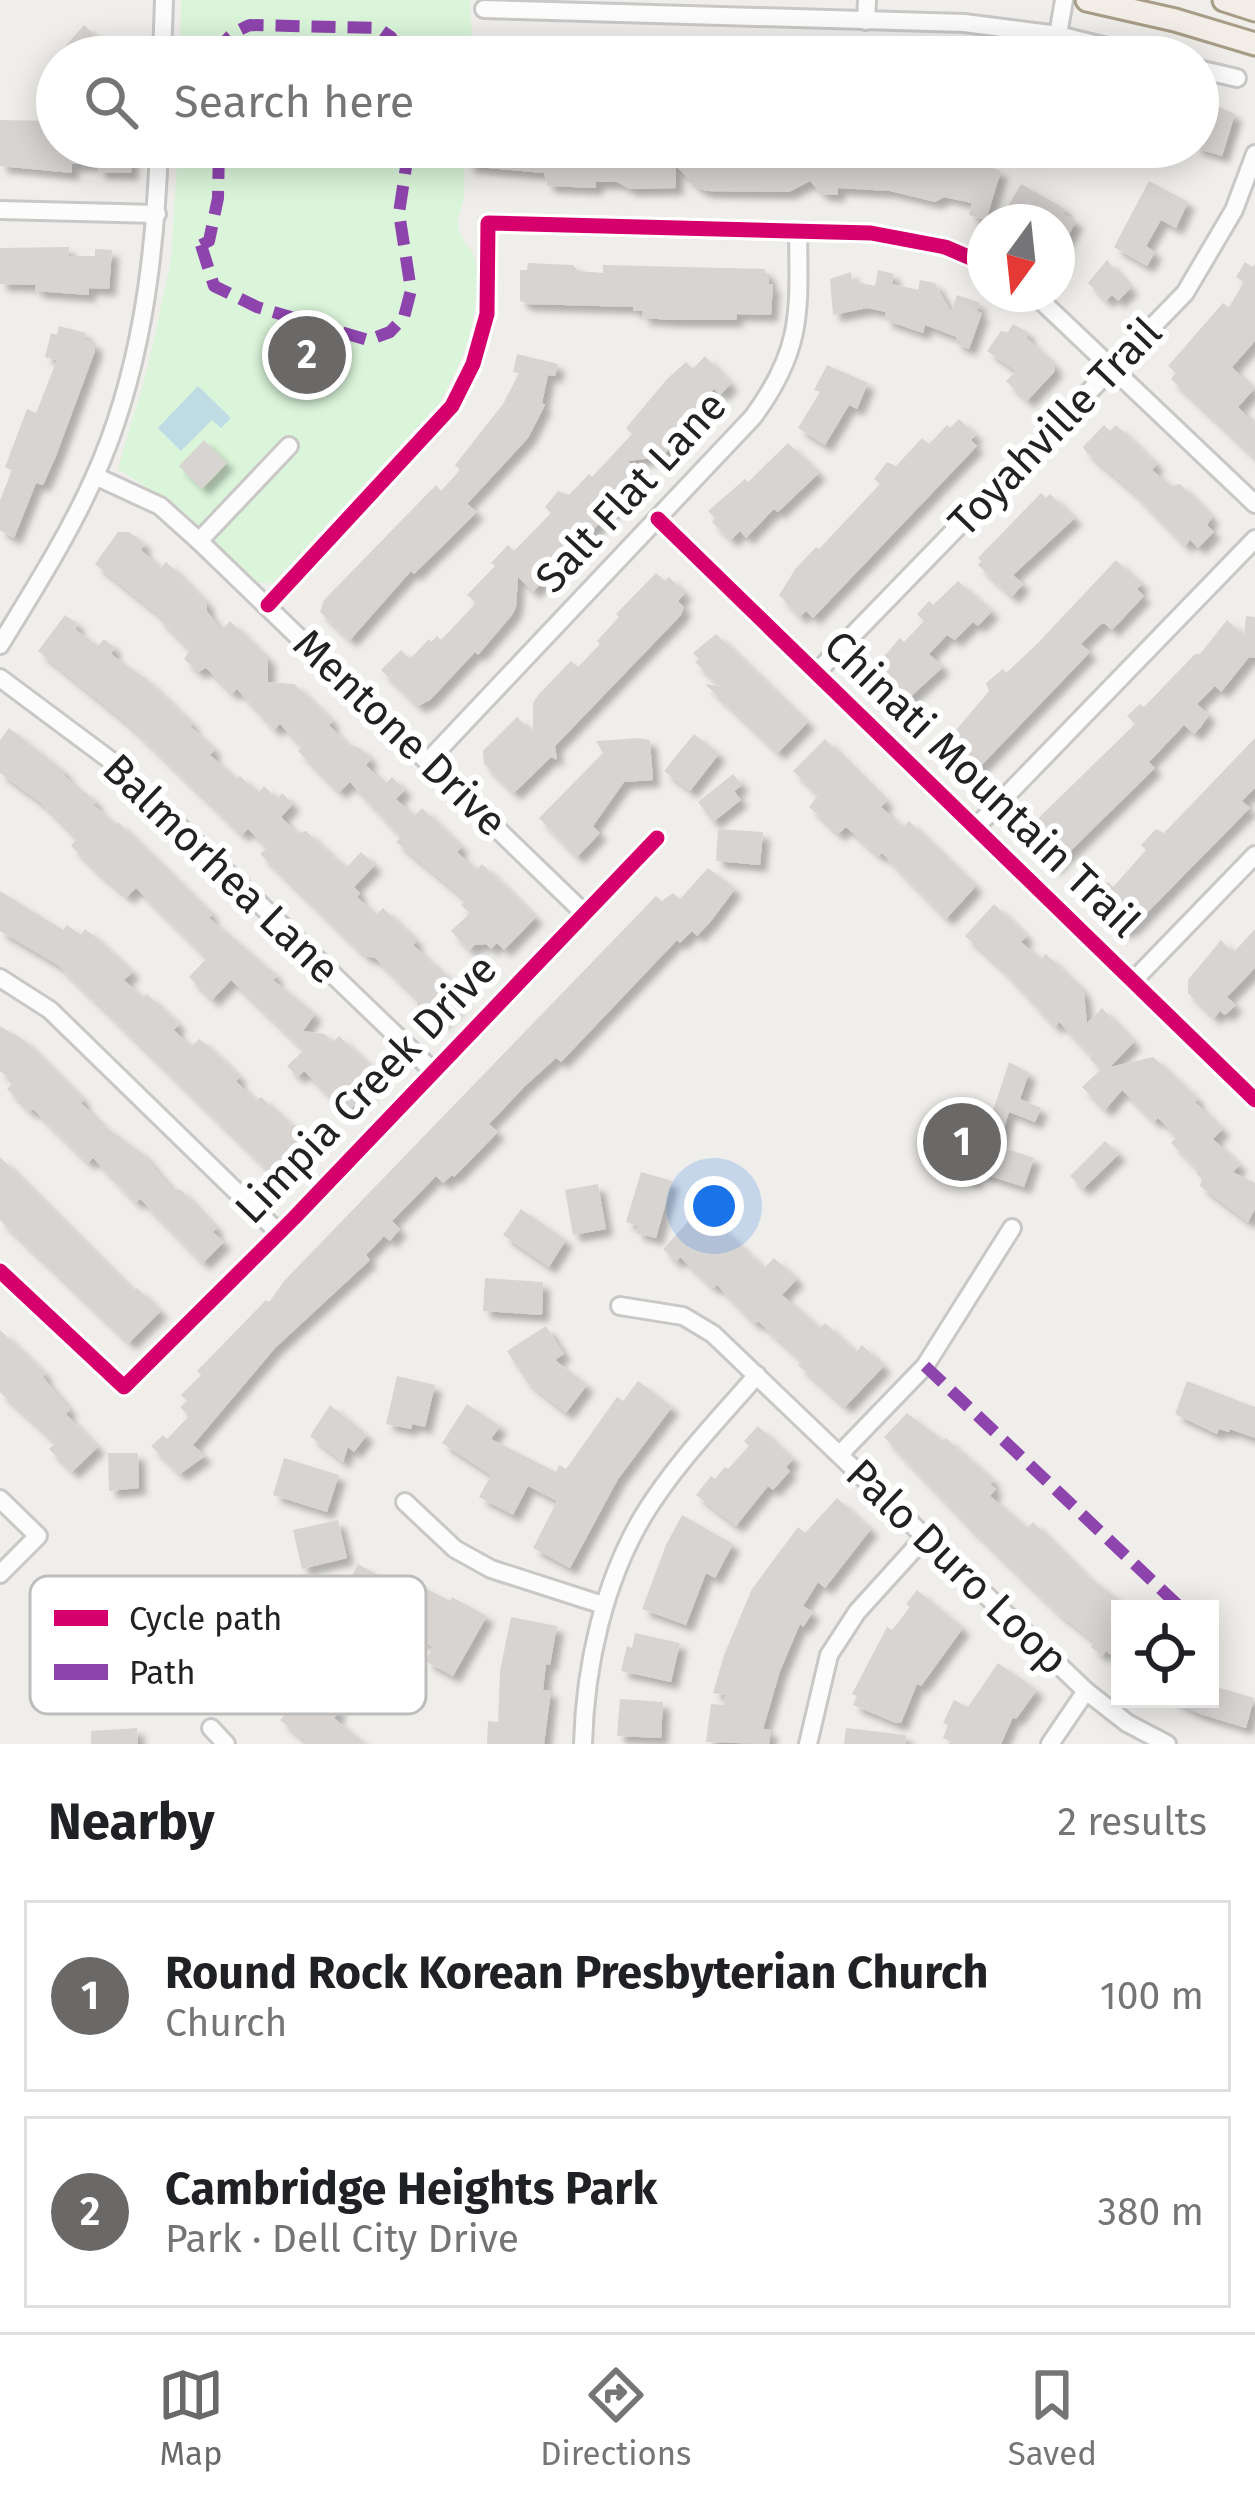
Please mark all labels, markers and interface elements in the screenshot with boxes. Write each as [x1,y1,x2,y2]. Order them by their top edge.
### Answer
search box [36,36,1219,168]
icon: search [78,69,144,135]
text: Search here [174,75,414,129]
north arrow [967,204,1075,312]
street label: Toyahville Trail [938,307,1172,547]
pin: 2 [268,310,346,400]
street label: Salt Flat Lane [525,381,737,603]
street label: Mentone Drive [283,619,517,847]
street label: Chinati Mountain Trail [814,621,1150,947]
street label: Balmorhea Lane [93,744,349,994]
street label: Limpia Creek Drive [225,944,507,1234]
pin: 1 [923,1097,1001,1187]
your location [684,1176,744,1236]
street label: Palo Duro Loop [836,1449,1078,1685]
legend [30,1576,426,1714]
text: Cycle path [129,1599,282,1639]
map controls [1111,1600,1219,1708]
button: locate [1111,1600,1219,1708]
text: Path [129,1653,196,1693]
text: Nearby [48,1791,214,1853]
text: 2 results [1058,1799,1207,1845]
text: Round Rock Korean Presbyterian Church [165,1946,988,2000]
text: 1 [81,1973,99,2019]
text: 100 m [1100,1973,1204,2019]
text: Church [165,2000,287,2046]
text: Cambridge Heights Park [165,2162,657,2216]
text: 2 [80,2189,100,2235]
text: 380 m [1098,2189,1204,2235]
text: Park · Dell City Drive [165,2216,519,2262]
tab: Map [158,2362,224,2474]
tab: Directions [540,2362,692,2474]
tab: Saved [1008,2362,1097,2474]

